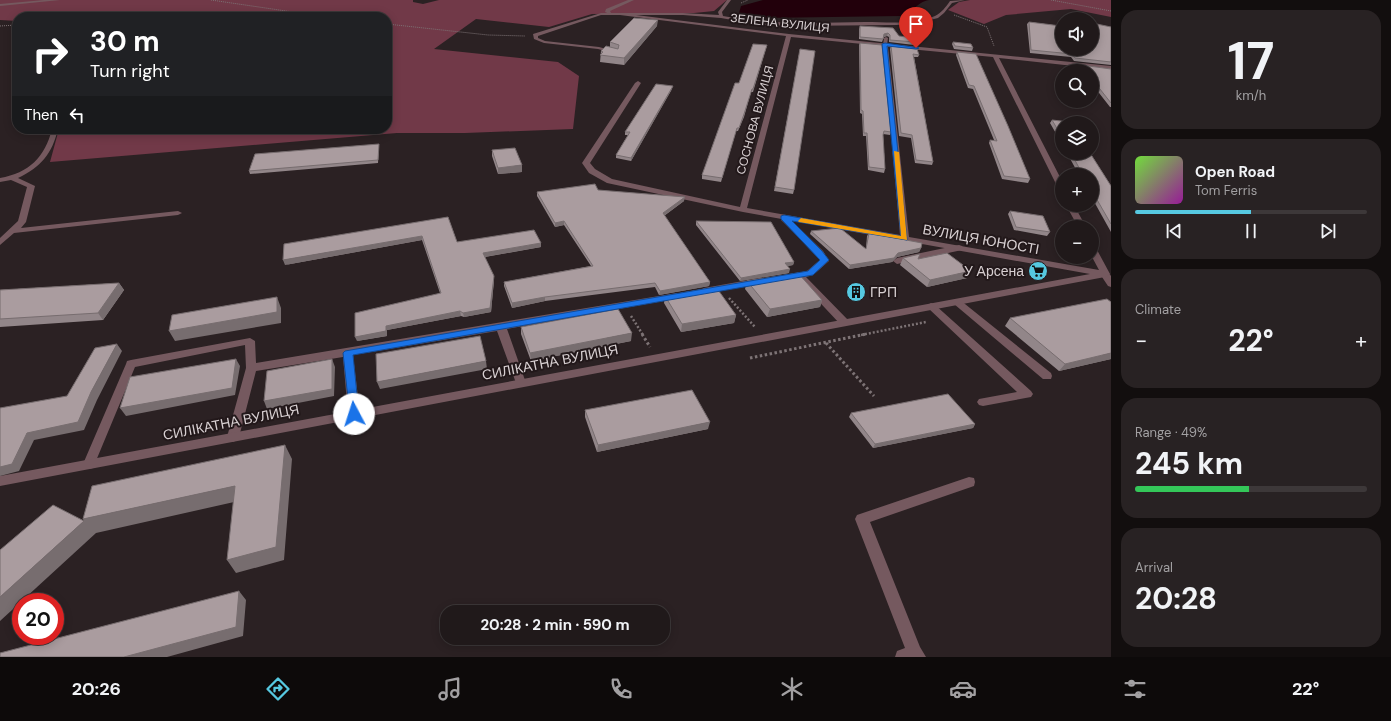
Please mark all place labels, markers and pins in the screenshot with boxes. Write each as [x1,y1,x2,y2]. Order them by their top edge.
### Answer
pin [899,7.0,933,48]
supermarket icon: У Арсена [1027,260,1049,282]
place label: У Арсена [964,262,1024,280]
building icon: ГРП [845,281,867,303]
place label: ГРП [870,283,897,301]

